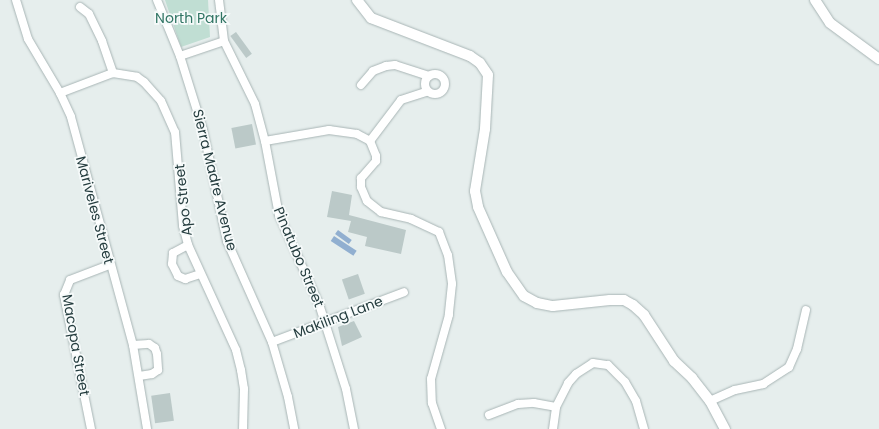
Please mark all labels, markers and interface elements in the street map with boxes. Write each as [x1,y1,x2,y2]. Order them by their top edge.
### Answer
park label: North Park [155,10,227,26]
street label: Sierra Madre Avenue [189,108,241,252]
street label: Mariveles Street [73,154,117,266]
street label: Apo Street [171,163,195,237]
street label: Pinatubo Street [270,204,328,310]
street label: Makiling Lane [291,292,385,342]
street label: Macopa Street [59,293,93,397]

